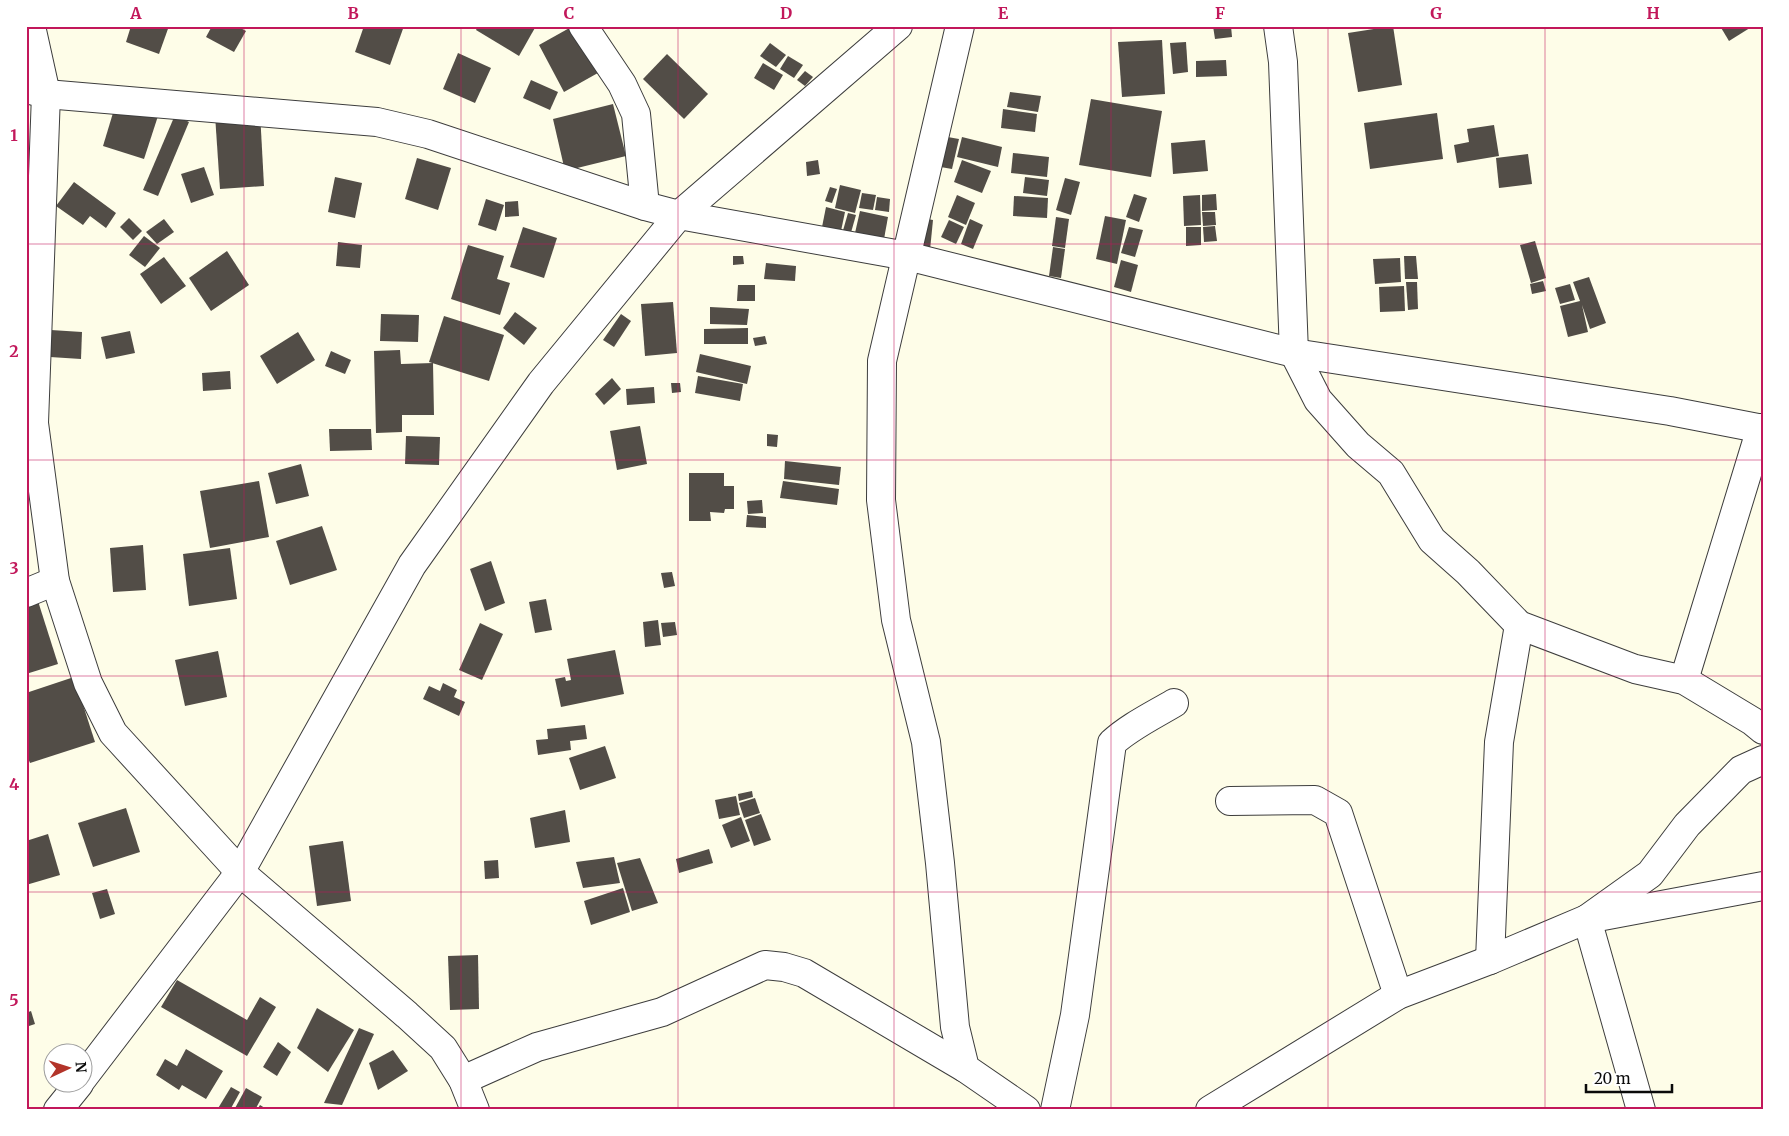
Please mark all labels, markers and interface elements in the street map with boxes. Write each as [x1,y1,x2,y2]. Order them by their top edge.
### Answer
text: A [129,3,142,23]
text: B [347,3,359,23]
text: C [564,3,574,23]
text: D [780,3,792,23]
text: E [998,3,1009,23]
text: F [1215,3,1225,23]
text: G [1430,3,1442,23]
text: H [1646,3,1660,23]
text: 1 [10,125,18,145]
text: 2 [9,341,19,361]
text: 3 [9,558,19,578]
text: 4 [9,774,19,794]
text: 5 [9,990,19,1010]
north arrow [42,1044,92,1094]
text: N [72,1061,90,1073]
scale bar [1586,1061,1673,1093]
text: 20 m [1594,1069,1631,1088]

